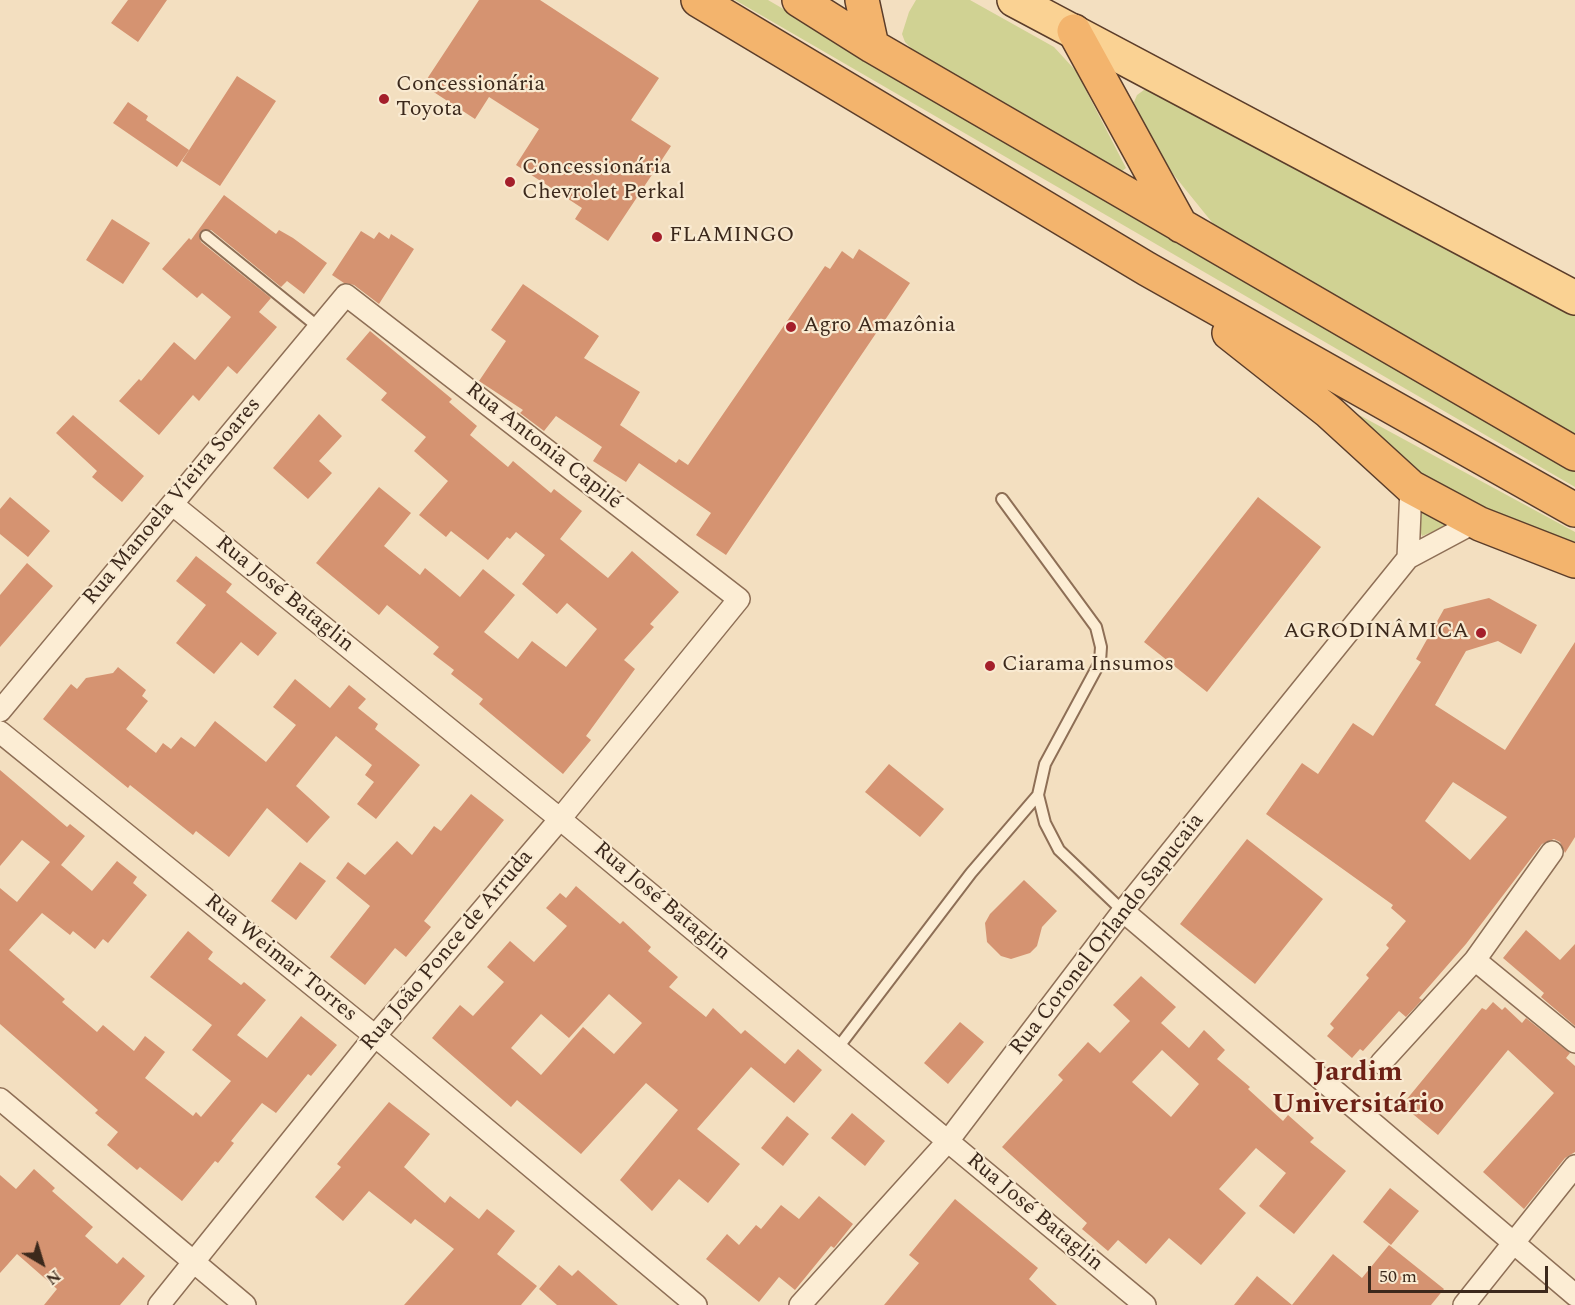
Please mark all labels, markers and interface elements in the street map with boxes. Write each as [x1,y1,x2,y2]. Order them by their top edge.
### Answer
place label: Concessionária Toyota [396,73,545,124]
marker: Concessionária Toyota [377,92,391,106]
place label: Concessionária Chevrolet Perkal [522,156,685,208]
marker: Concessionária Chevrolet Perkal [503,175,517,189]
place label: FLAMINGO [669,224,794,250]
marker: FLAMINGO [650,230,664,244]
place label: Agro Amazônia [803,314,955,340]
marker: Agro Amazônia [784,320,798,334]
street label: Rua Antonia Capilé [460,378,626,516]
street label: Rua Manoela Vieira Soares [78,393,268,611]
street label: Rua José Bataglin [209,531,359,659]
place label: AGRODINÂMICA [1283,620,1469,646]
marker: AGRODINÂMICA [1474,626,1488,640]
place label: Ciarama Insumos [1002,653,1174,679]
marker: Ciarama Insumos [983,659,997,673]
street label: Rua Coronel Orlando Sapucaia [1005,809,1211,1061]
street label: Rua José Bataglin [587,837,735,967]
street label: Rua João Ponce de Arruda [356,845,540,1057]
street label: Rua Weimar Torres [198,889,362,1029]
district label: Jardim Universitário [1272,1058,1444,1124]
street label: Rua José Bataglin [960,1148,1108,1278]
north arrow [12,1233,72,1293]
scale bar [1371,1254,1551,1292]
text: 50 m [1379,1263,1417,1290]
text: N [41,1264,66,1291]

